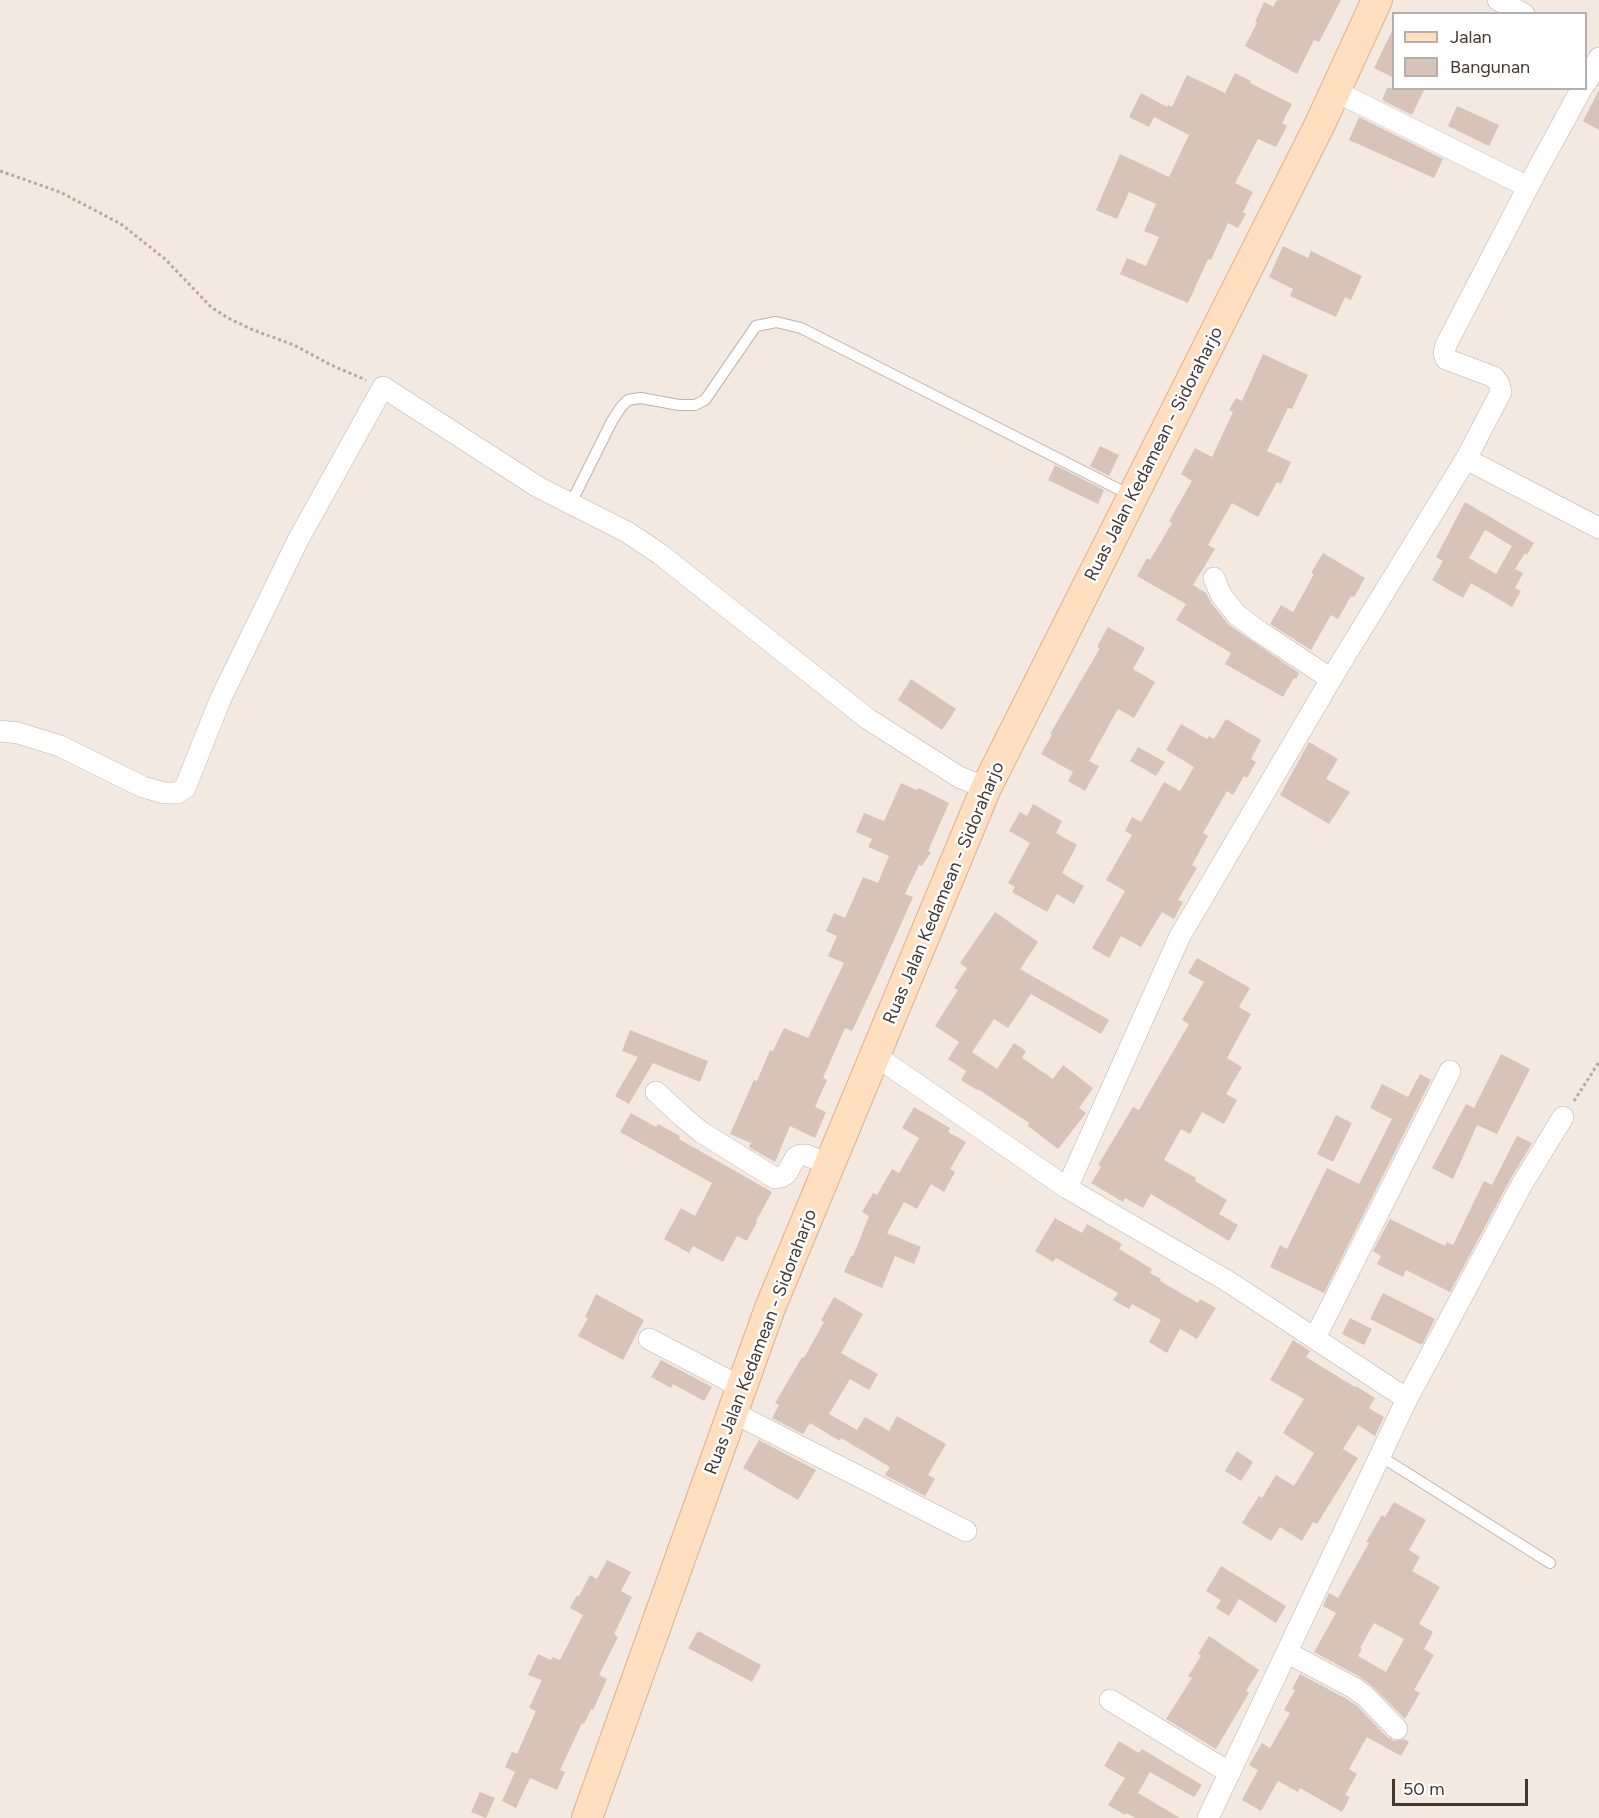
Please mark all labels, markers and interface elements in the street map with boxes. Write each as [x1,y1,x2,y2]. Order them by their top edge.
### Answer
legend [1392,12,1587,90]
text: Jalan [1450,26,1492,48]
text: Bangunan [1450,56,1530,78]
street label: Ruas Jalan Kedamean - Sidoraharjo [1080,323,1228,585]
street label: Ruas Jalan Kedamean - Sidoraharjo [879,759,1009,1027]
street label: Ruas Jalan Kedamean - Sidoraharjo [700,1206,822,1478]
scale bar [1395,1767,1532,1805]
text: 50 m [1403,1778,1445,1800]

